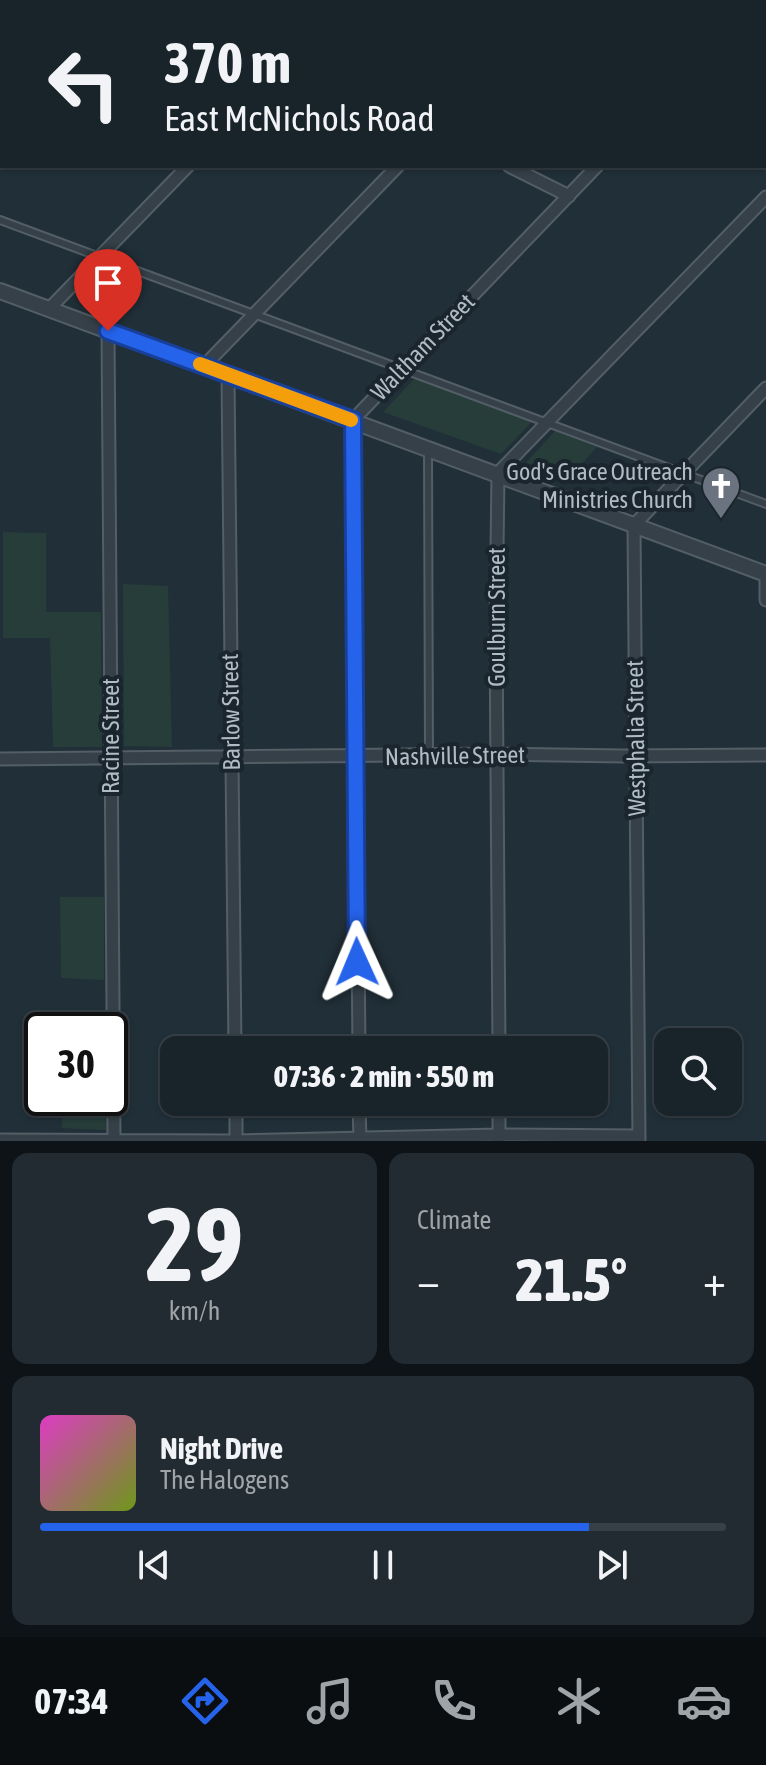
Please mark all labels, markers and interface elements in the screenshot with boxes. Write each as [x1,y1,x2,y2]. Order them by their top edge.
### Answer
text: 370 m [164,31,291,95]
icon: left [32,32,136,136]
text: East McNichols Road [164,97,435,139]
pin [74,249,142,331]
icon: arrive [86,261,130,305]
street label: Waltham Street [365,288,480,405]
place label: God's Grace Outreach Ministries Church [506,458,693,513]
church icon: God's Grace Outreach Ministries Church [700,465,742,520]
street label: Goulburn Street [483,547,510,687]
street label: Barlow Street [216,653,245,771]
street label: Westphalia Street [621,660,650,816]
street label: Racine Street [97,678,124,794]
street label: Nashville Street [385,741,525,770]
position arrow [315,920,399,1004]
speed limit sign: 30 [24,1012,128,1116]
map controls [654,1028,742,1116]
button: search [654,1028,742,1116]
text: 07:36 · 2 min · 550 m [274,1059,494,1093]
text: 29 [146,1184,243,1303]
text: Climate [417,1205,491,1235]
text: 21.5° [516,1245,627,1314]
text: − [417,1255,440,1305]
text: + [703,1255,726,1305]
text: km/h [169,1296,220,1326]
text: Night Drive [160,1431,283,1465]
text: The Halogens [160,1465,289,1495]
icon: previous [132,1543,176,1587]
icon: pause [361,1543,405,1587]
icon: next [590,1543,634,1587]
icon: directions [177,1673,233,1729]
icon: music [302,1673,358,1729]
icon: phone [426,1673,482,1729]
icon: climate [551,1673,607,1729]
icon: car [676,1673,732,1729]
text: 07:34 [34,1680,108,1722]

